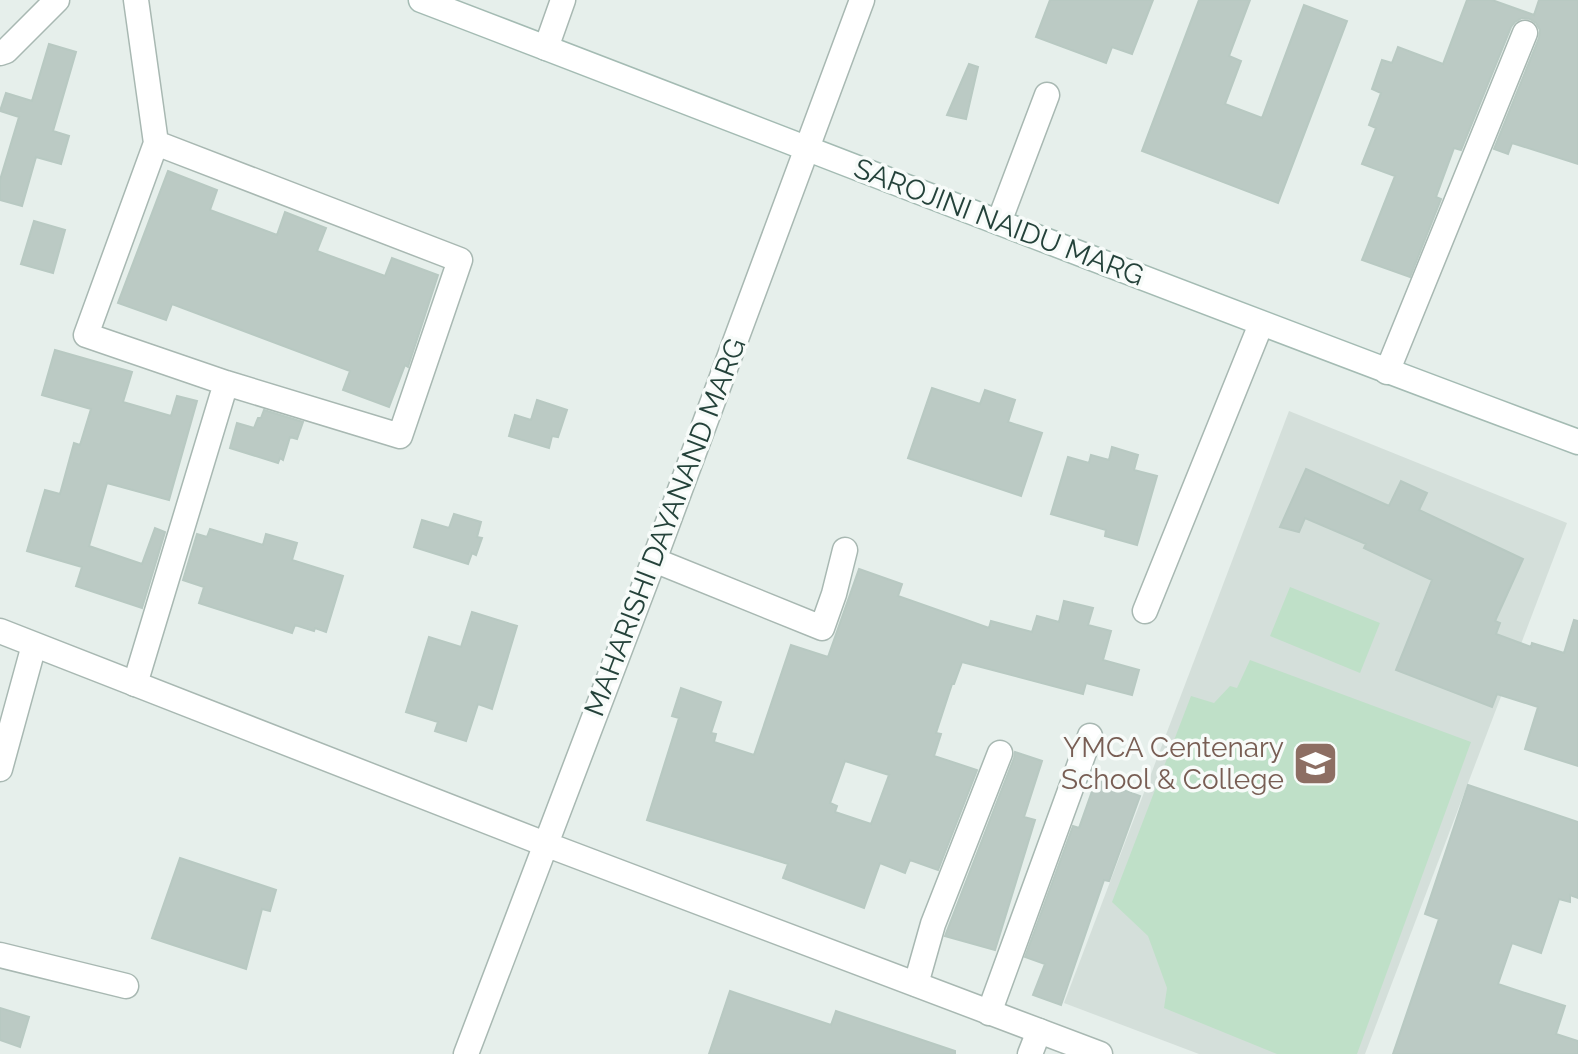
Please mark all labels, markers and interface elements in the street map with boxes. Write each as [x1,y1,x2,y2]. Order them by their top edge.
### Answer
street label: SAROJINI NAIDU MARG [849,151,1149,293]
street label: MAHARISHI DAYANAND MARG [578,333,752,721]
place label: YMCA Centenary School & College [1061,731,1284,796]
school or university icon: YMCA Centenary School & College [1291,739,1339,787]

